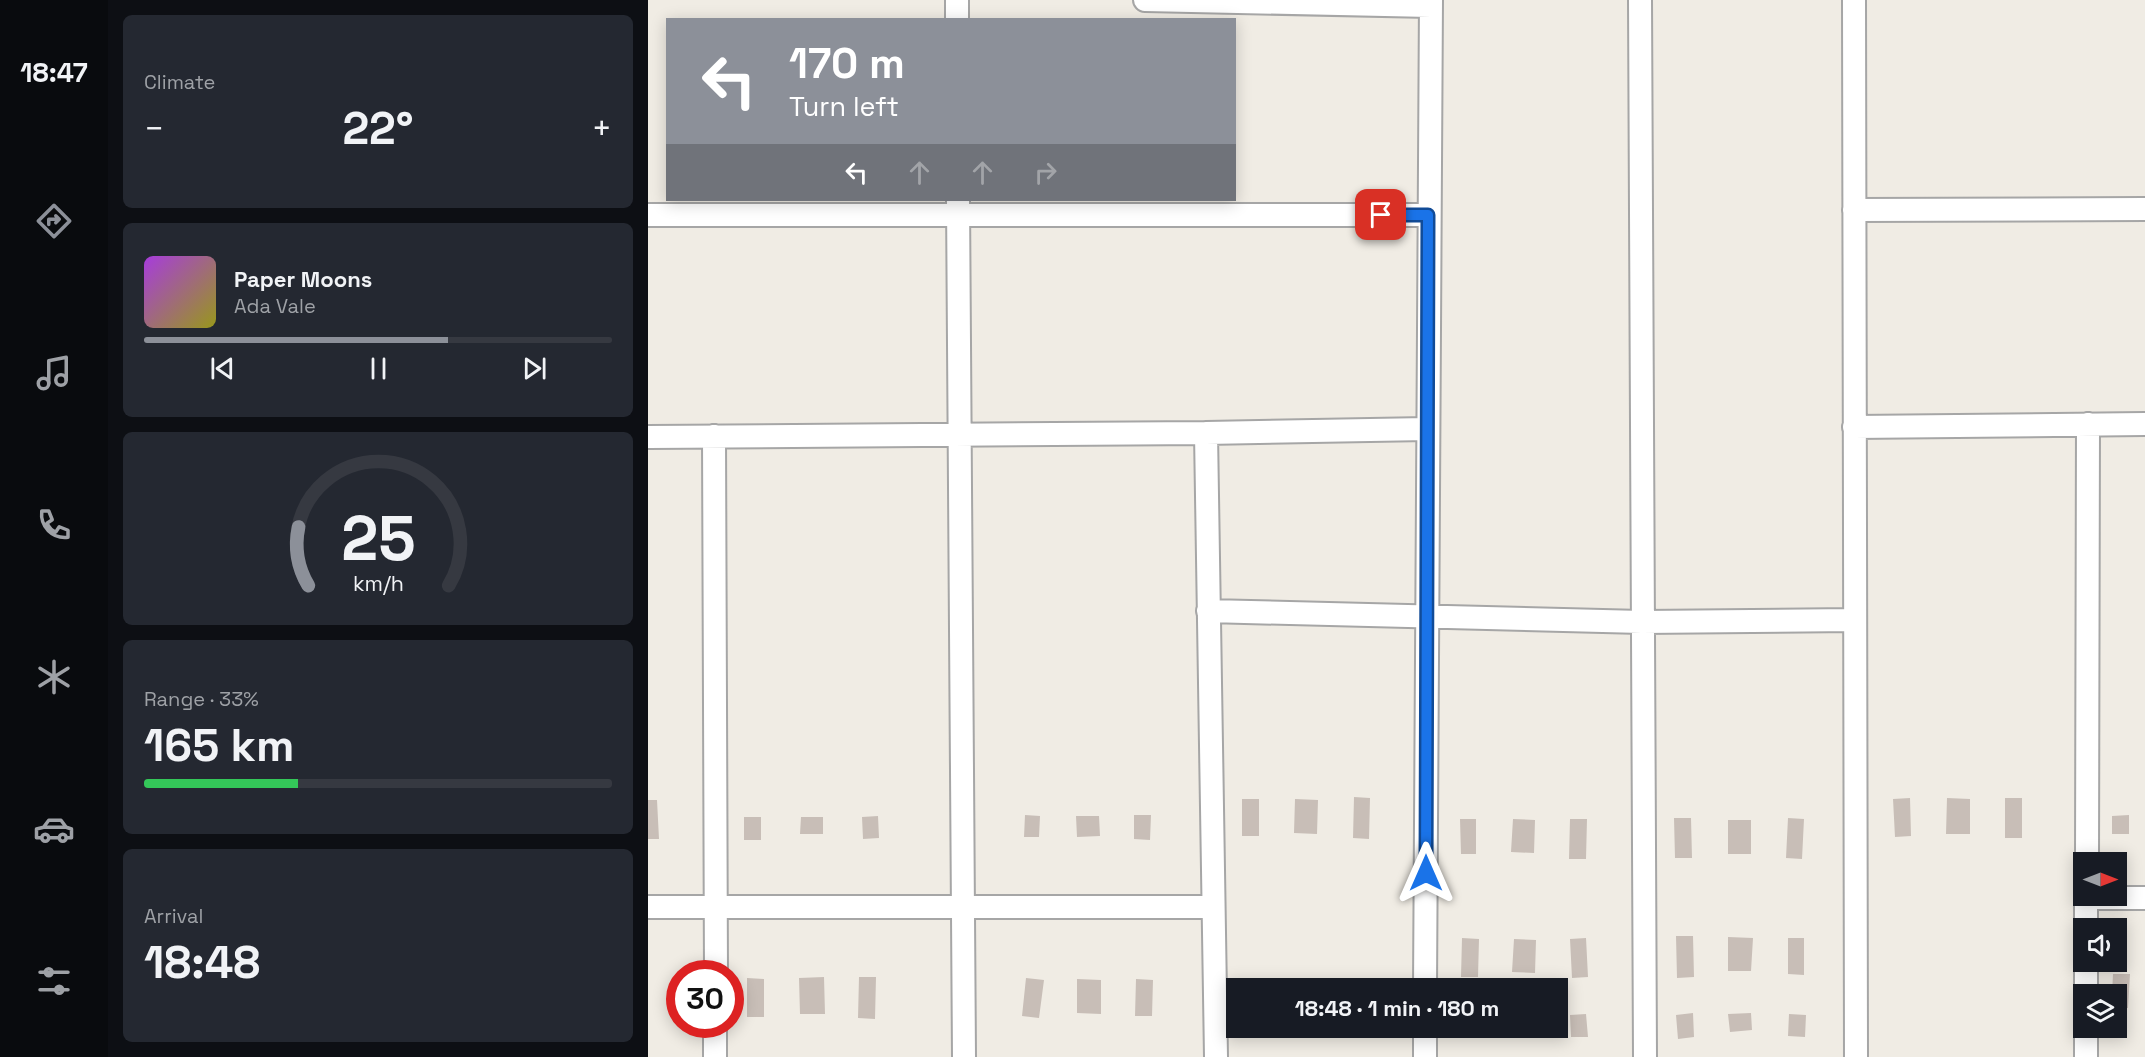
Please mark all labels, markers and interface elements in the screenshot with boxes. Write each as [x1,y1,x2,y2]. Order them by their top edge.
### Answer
text: 170 m [789,37,905,90]
icon: left [690,42,768,120]
text: 18:47 [20,55,88,90]
text: Climate [144,69,215,95]
text: Turn left [789,89,899,124]
text: 22° [342,100,414,157]
text: − [144,108,164,150]
text: + [592,108,612,150]
icon: left [840,156,873,189]
icon: ahead [903,156,936,189]
icon: ahead [966,156,999,189]
icon: right [1029,156,1062,189]
pin [1355,189,1406,240]
icon: arrive [1364,198,1397,231]
icon: directions [33,200,75,242]
text: Paper Moons [234,265,372,293]
text: Ada Vale [234,293,316,319]
icon: music [33,352,75,394]
icon: previous [206,352,239,385]
icon: pause [362,352,395,385]
icon: next [518,352,551,385]
text: 25 [341,499,415,578]
icon: phone [33,504,75,546]
text: km/h [352,570,404,597]
icon: climate [33,656,75,698]
text: Range · 33% [144,686,259,712]
text: 165 km [144,717,294,774]
icon: car [33,808,75,850]
position arrow [1394,841,1458,905]
north arrow [2073,852,2127,906]
map controls [2073,852,2127,1038]
text: Arrival [144,903,203,929]
button: sound [2073,918,2127,972]
text: 18:48 [144,934,260,991]
icon: filters [33,960,75,1002]
speed limit sign: 30 [666,960,744,1038]
button: layers [2073,984,2127,1038]
text: 18:48 · 1 min · 180 m [1295,994,1499,1022]

